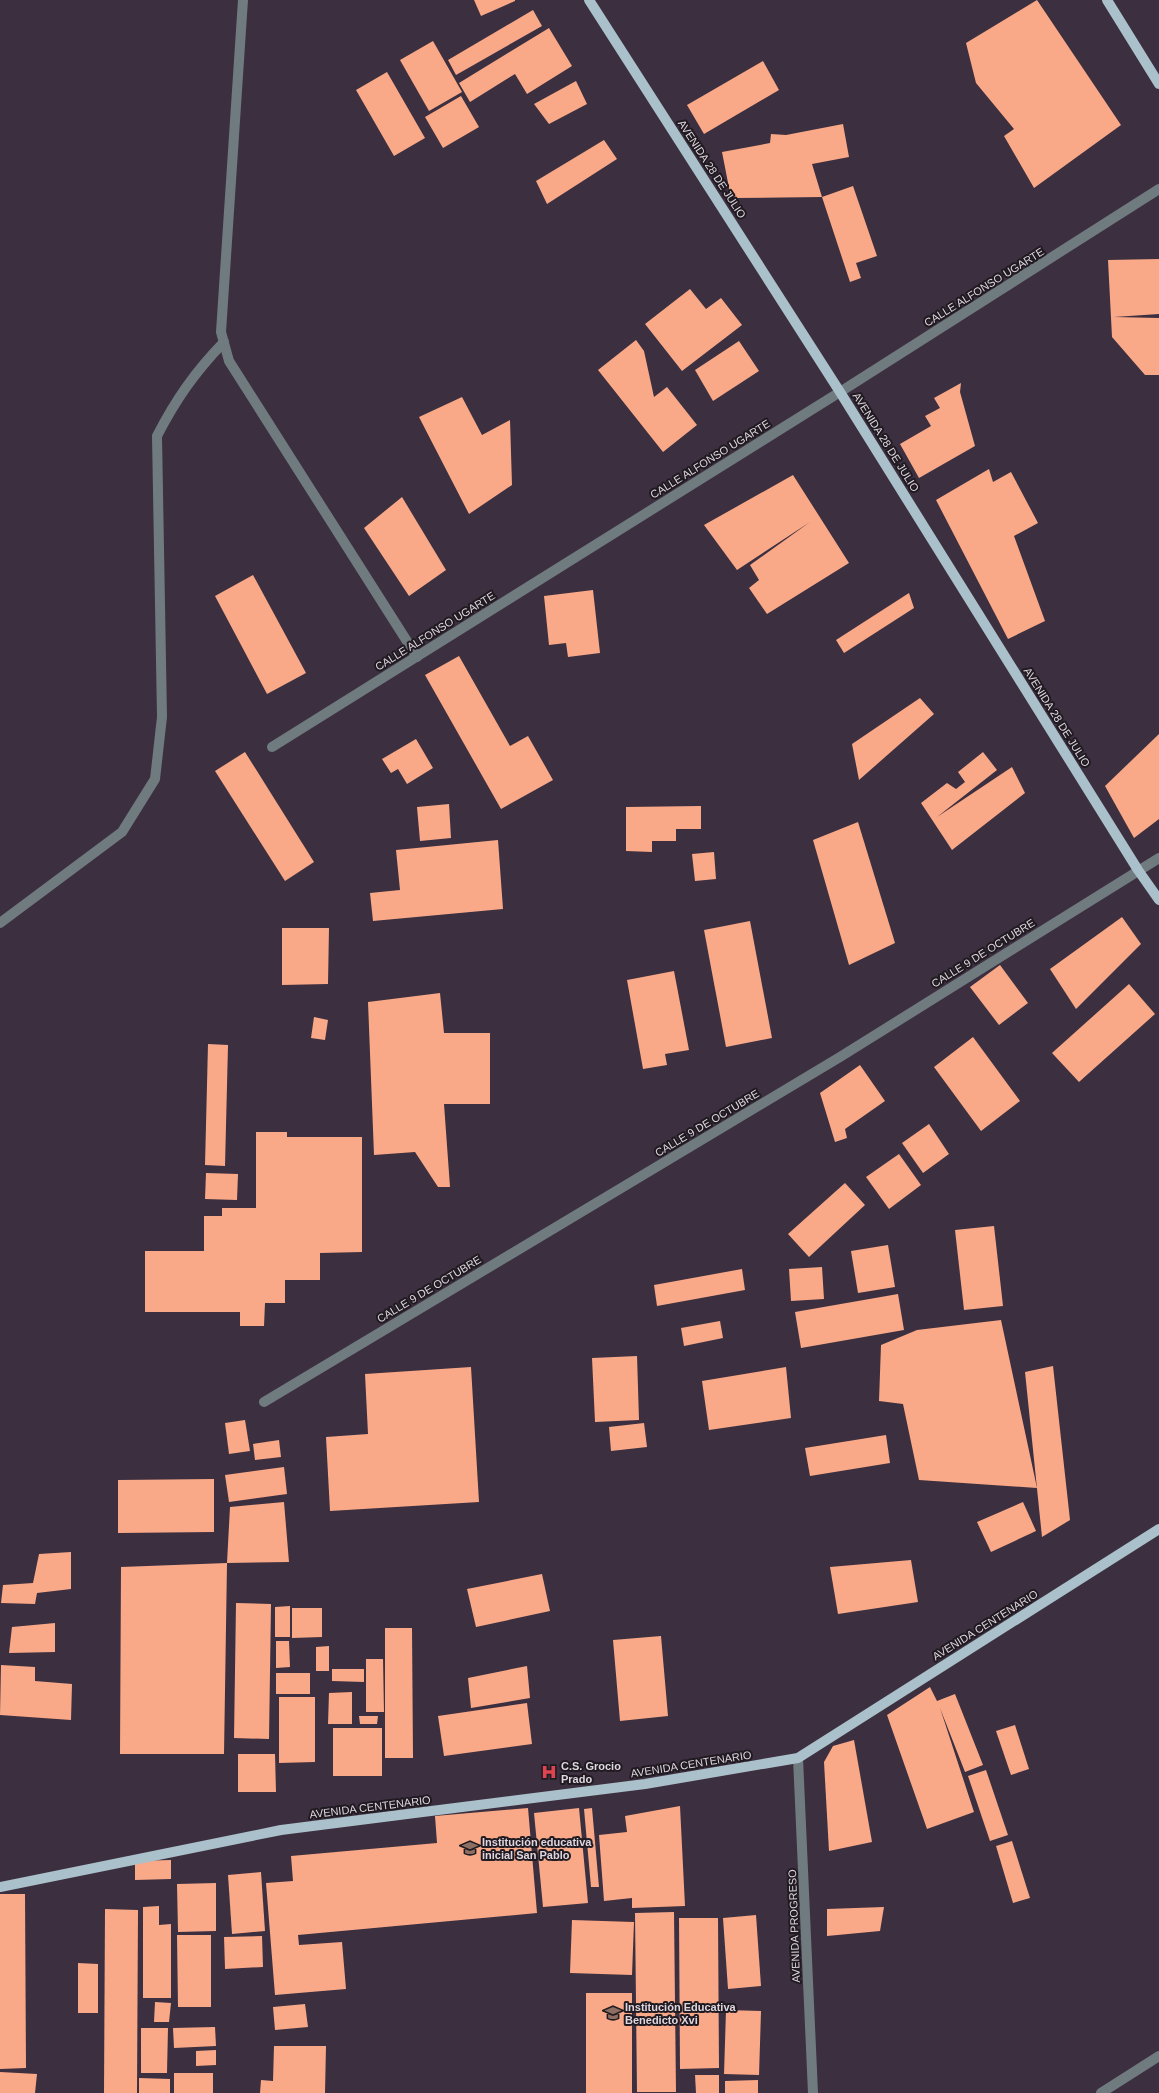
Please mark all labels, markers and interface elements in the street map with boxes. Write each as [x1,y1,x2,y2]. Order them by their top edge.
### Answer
street label: AVENIDA 28 DE JULIO [676,118,749,221]
street label: CALLE ALFONSO UGARTE [922,245,1046,329]
street label: AVENIDA 28 DE JULIO [851,390,922,494]
street label: CALLE ALFONSO UGARTE [648,417,772,501]
street label: CALLE ALFONSO UGARTE [373,589,497,673]
street label: AVENIDA 28 DE JULIO [1022,665,1093,769]
street label: CALLE 9 DE OCTUBRE [929,916,1037,990]
street label: CALLE 9 DE OCTUBRE [653,1087,761,1159]
street label: CALLE 9 DE OCTUBRE [375,1253,483,1325]
street label: AVENIDA CENTENARIO [930,1587,1040,1662]
street label: AVENIDA CENTENARIO [630,1748,753,1779]
place label: C.S. Grocio Prado [561,1760,621,1785]
hospital icon: C.S. Grocio Prado [540,1763,558,1781]
street label: AVENIDA CENTENARIO [309,1794,432,1820]
place label: Institución educativa inicial San Pablo [482,1836,592,1861]
school or university icon: Institución educativa inicial San Pablo [461,1839,479,1857]
street label: AVENIDA PROGRESO [786,1869,802,1983]
place label: Institución Educativa Benedicto Xvi [625,2001,737,2026]
school or university icon: Institución Educativa Benedicto Xvi [604,2004,622,2022]

